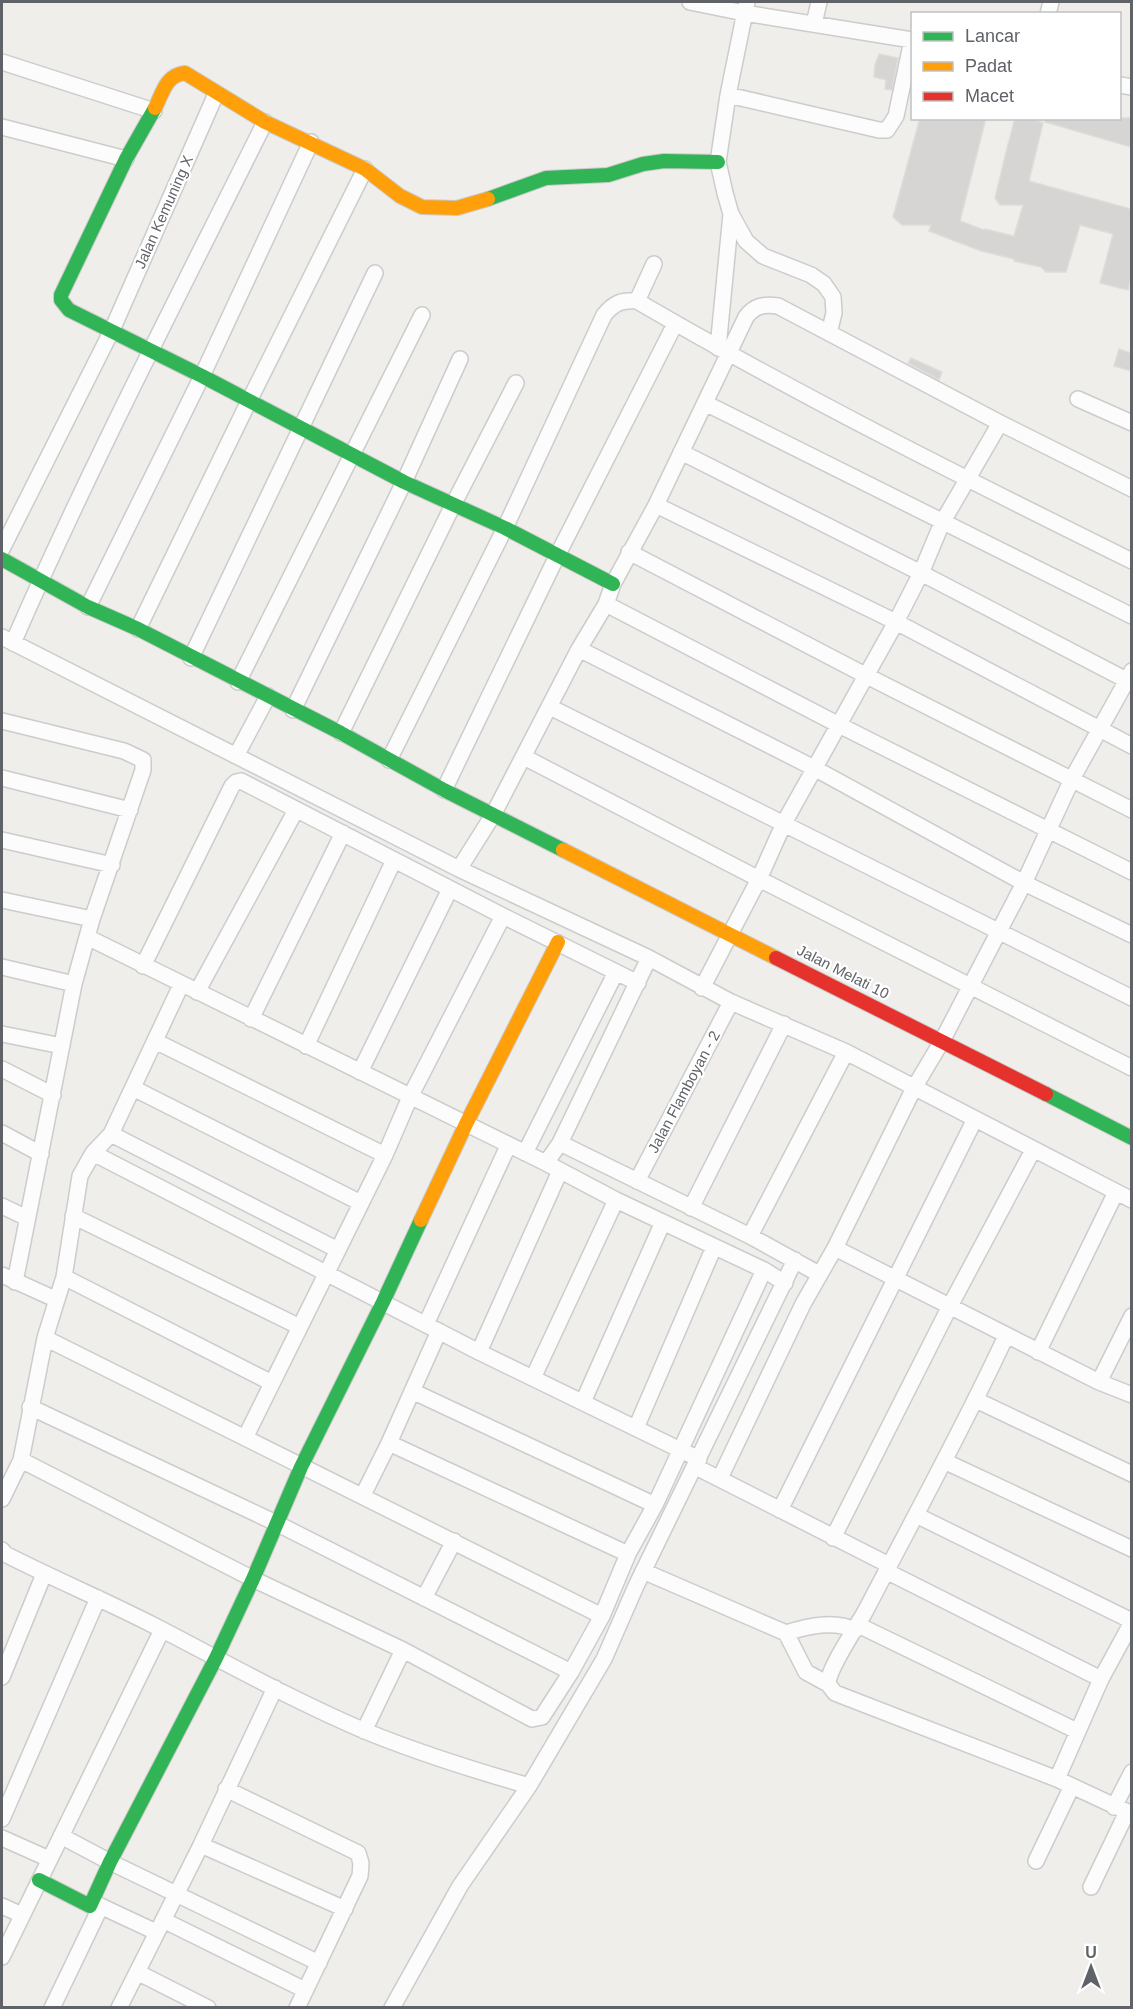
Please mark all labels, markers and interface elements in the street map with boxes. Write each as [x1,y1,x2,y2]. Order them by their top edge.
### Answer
legend [911,12,1121,120]
text: Lancar [965,26,1020,46]
text: Padat [965,56,1012,76]
text: Macet [965,86,1014,106]
street label: Jalan Kemuning X [131,153,196,271]
street label: Jalan Melati 10 [794,941,892,1002]
street label: Jalan Flamboyan - 2 [644,1028,723,1156]
north arrow [1061,1937,1121,1997]
text: U [1085,1944,1097,1961]

